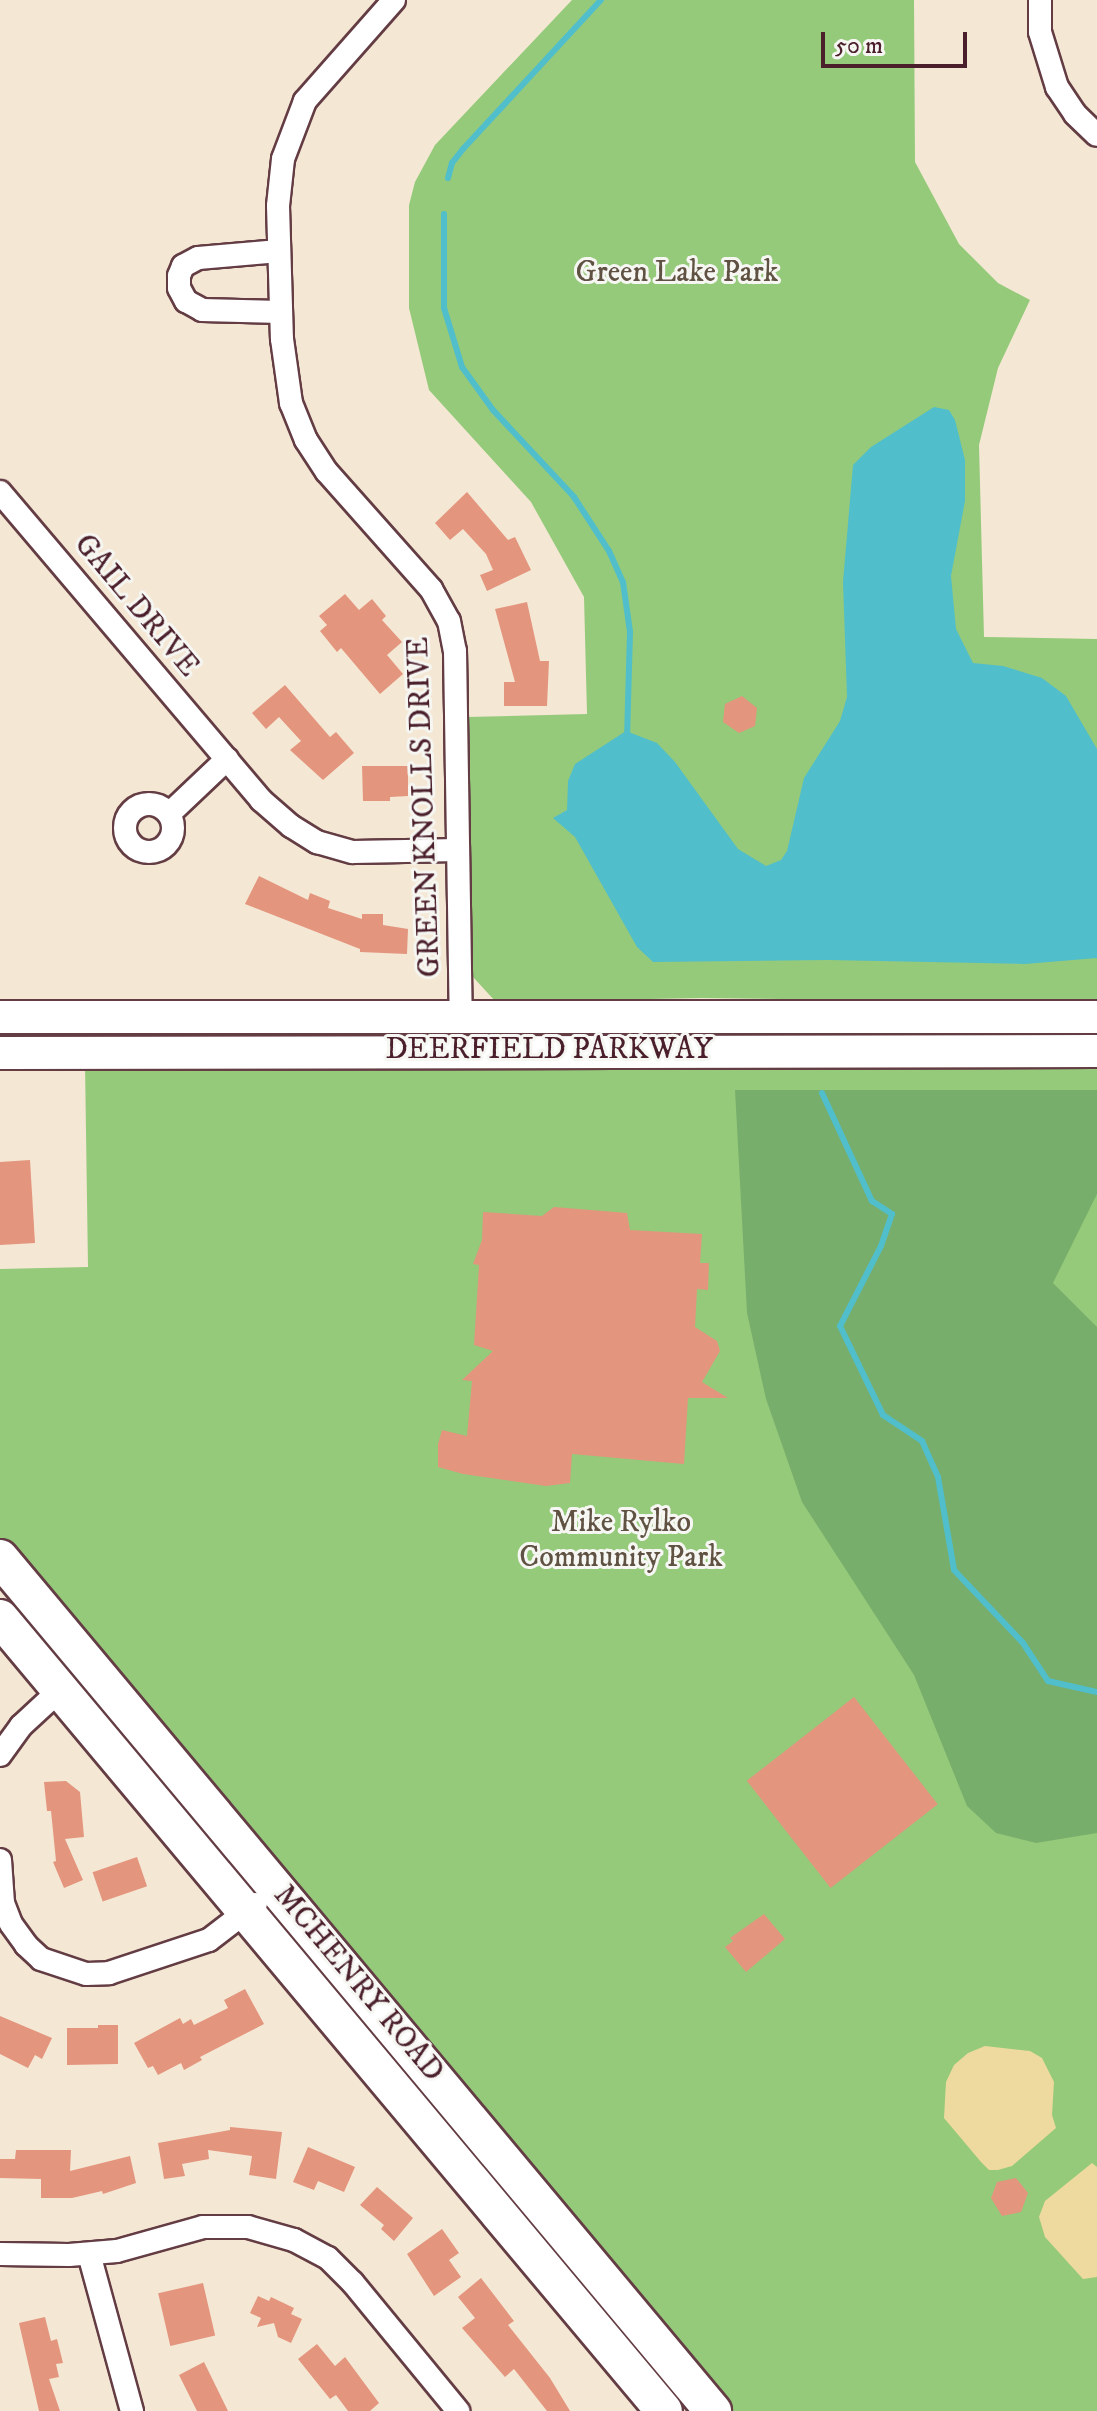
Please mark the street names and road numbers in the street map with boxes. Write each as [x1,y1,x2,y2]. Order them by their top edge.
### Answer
street label: GAIL DRIVE [66,527,206,685]
street label: GREEN KNOLLS DRIVE [401,636,449,978]
street label: DEERFIELD PARKWAY [385,1032,713,1068]
street label: MCHENRY ROAD [265,1878,451,2090]

